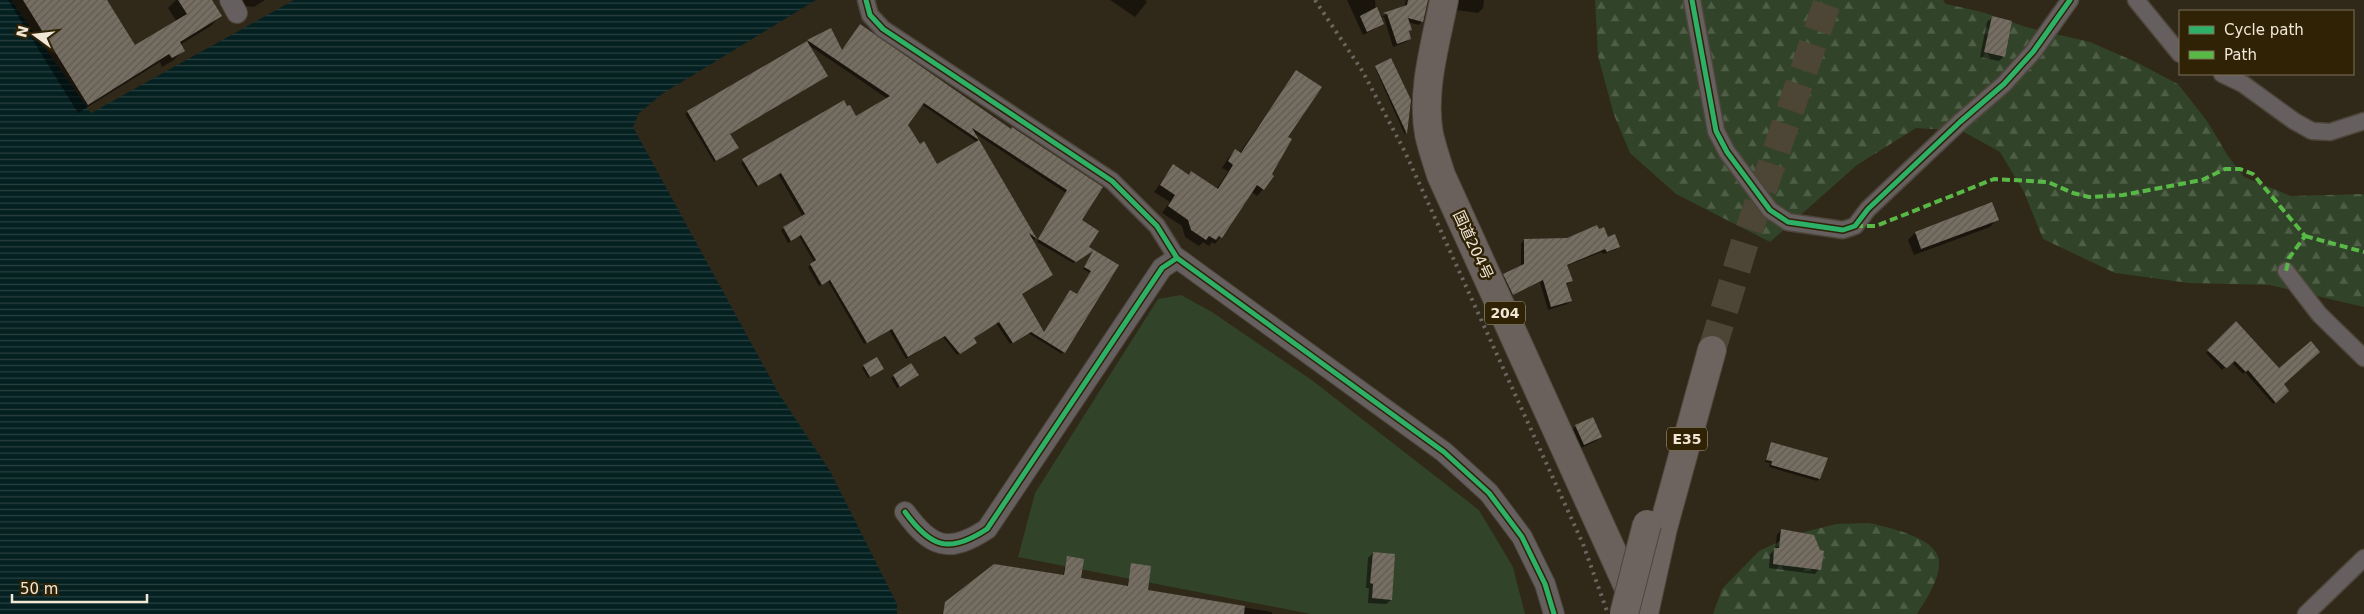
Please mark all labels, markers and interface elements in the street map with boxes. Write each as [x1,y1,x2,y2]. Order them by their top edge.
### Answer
north arrow [10,10,60,60]
legend [2179,10,2354,75]
text: Cycle path [2224,21,2304,39]
text: N [13,24,32,39]
text: Path [2224,46,2257,64]
street label: 国道204号 [1449,208,1497,282]
road number: 204 [1485,302,1525,324]
road number: E35 [1667,428,1707,450]
scale bar [12,572,148,604]
text: 50 m [20,580,58,598]

